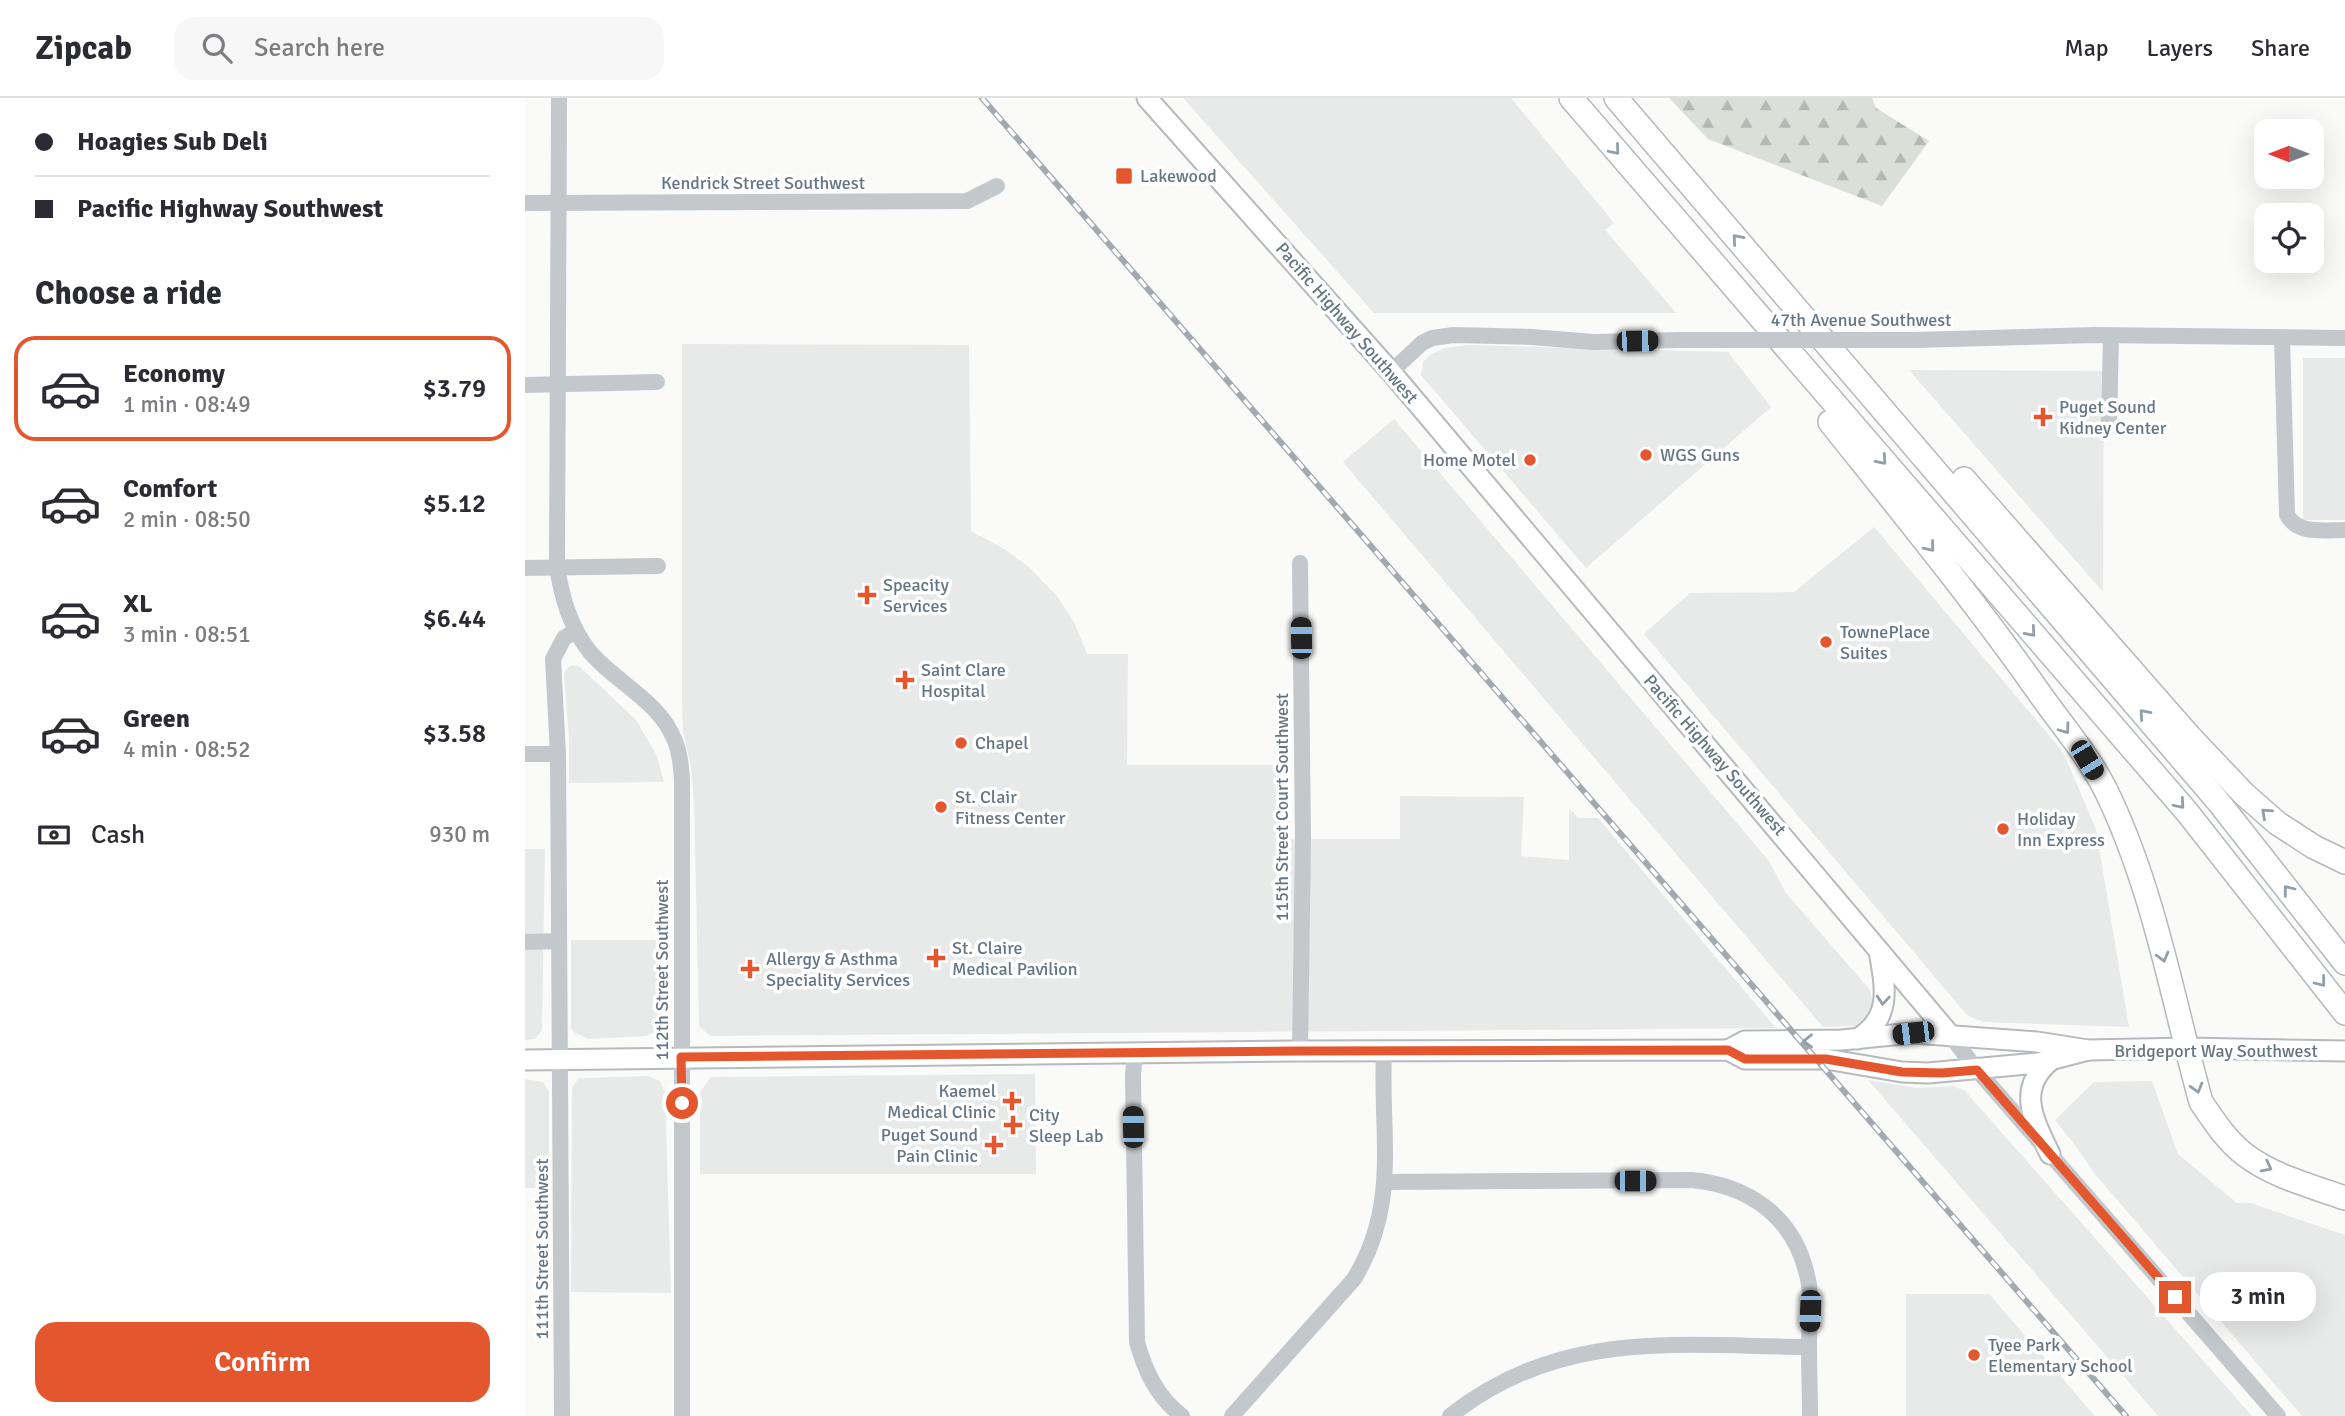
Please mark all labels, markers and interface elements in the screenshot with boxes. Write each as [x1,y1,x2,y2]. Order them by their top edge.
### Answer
search box [174,17,664,80]
text: Zipcab [35,28,132,69]
icon: search [198,29,236,67]
text: Search here [254,32,385,64]
text: Map [2064,33,2109,63]
text: Layers [2147,33,2213,63]
text: Share [2251,33,2310,63]
north arrow [2254,119,2324,189]
map controls [2254,119,2324,273]
text: Hoagies Sub Deli [77,126,268,158]
one-way arrow [1607,142,1619,155]
place label: Lakewood [1140,165,1217,187]
marker: Lakewood [1114,166,1134,186]
street label: Kendrick Street Southwest [661,172,865,194]
text: Pacific Highway Southwest [77,193,383,225]
button: locate [2254,203,2324,273]
one-way arrow [1733,235,1745,248]
street label: Pacific Highway Southwest [1271,238,1423,408]
text: Choose a ride [35,274,222,313]
street label: 47th Avenue Southwest [1771,309,1951,331]
car [1616,330,1659,352]
icon: car [39,357,102,420]
text: Economy [123,358,225,390]
text: $3.79 [423,373,486,405]
text: 1 min · 08:49 [123,390,251,419]
place label: Puget Sound Kidney Center [2059,396,2167,439]
marker: Puget Sound Kidney Center [2033,407,2053,427]
place label: WGS Guns [1660,444,1740,466]
marker: WGS Guns [1638,447,1654,463]
place label: Home Motel [1423,449,1516,471]
marker: Home Motel [1522,452,1538,468]
one-way arrow [1874,452,1886,465]
icon: car [39,472,102,535]
text: Comfort [123,473,217,505]
text: $5.12 [423,488,486,520]
text: 2 min · 08:50 [123,505,251,534]
one-way arrow [1921,539,1934,551]
place label: Speacity Services [883,574,949,617]
marker: Speacity Services [857,585,877,605]
icon: car [39,587,102,650]
text: XL [123,588,153,620]
text: $6.44 [423,603,486,635]
car [1291,617,1312,659]
text: 3 min · 08:51 [123,620,251,649]
place label: TownePlace Suites [1840,621,1930,664]
one-way arrow [2023,623,2035,636]
marker: TownePlace Suites [1818,634,1834,650]
place label: Saint Clare Hospital [921,659,1006,702]
marker: Saint Clare Hospital [895,670,915,690]
street label: Pacific Highway Southwest [1639,670,1791,840]
street label: 115th Street Court Southwest [1271,693,1293,921]
icon: car [39,702,102,765]
text: Green [123,703,190,735]
one-way arrow [2140,709,2152,722]
text: $3.58 [423,718,486,750]
one-way arrow [2057,721,2069,734]
place label: Chapel [975,732,1029,754]
text: 4 min · 08:52 [123,735,251,764]
marker: Chapel [953,735,969,751]
car [2068,737,2107,783]
place label: St. Clair Fitness Center [955,786,1066,829]
one-way arrow [2172,795,2184,808]
marker: St. Clair Fitness Center [933,799,949,815]
place label: Holiday Inn Express [2017,808,2105,851]
one-way arrow [2261,809,2274,822]
icon: cash [35,816,73,854]
text: Cash [91,819,145,851]
text: 930 m [429,820,490,849]
marker: Holiday Inn Express [1995,821,2011,837]
street label: 112th Street Southwest [651,879,673,1061]
one-way arrow [2283,885,2296,897]
place label: St. Claire Medical Pavilion [952,937,1078,980]
place label: Allergy & Asthma Speciality Services [766,948,910,991]
marker: St. Claire Medical Pavilion [926,948,946,968]
one-way arrow [2154,950,2169,962]
marker: Allergy & Asthma Speciality Services [740,959,760,979]
one-way arrow [2312,975,2325,987]
one-way arrow [1876,995,1891,1006]
car [1891,1020,1936,1046]
one-way arrow [1802,1033,1813,1049]
street label: Bridgeport Way Southwest [2114,1040,2318,1062]
place label: Kaemel Medical Clinic [887,1080,996,1123]
one-way arrow [2189,1081,2204,1093]
route start [666,1087,698,1119]
marker: Kaemel Medical Clinic [1002,1091,1022,1111]
place label: City Sleep Lab [1029,1104,1103,1147]
car [1123,1106,1144,1148]
marker: City Sleep Lab [1003,1115,1023,1135]
place label: Puget Sound Pain Clinic [881,1124,978,1167]
marker: Puget Sound Pain Clinic [984,1135,1004,1155]
street label: 111th Street Southwest [531,1158,553,1340]
one-way arrow [2260,1159,2272,1173]
car [1615,1171,1657,1192]
callout: 3 min [2199,1272,2315,1322]
route end [2159,1281,2191,1313]
text: 3 min [2230,1282,2286,1311]
car [1799,1290,1822,1332]
button: Confirm [35,1322,490,1402]
place label: Tyee Park Elementary School [1988,1334,2133,1377]
marker: Tyee Park Elementary School [1966,1347,1982,1363]

